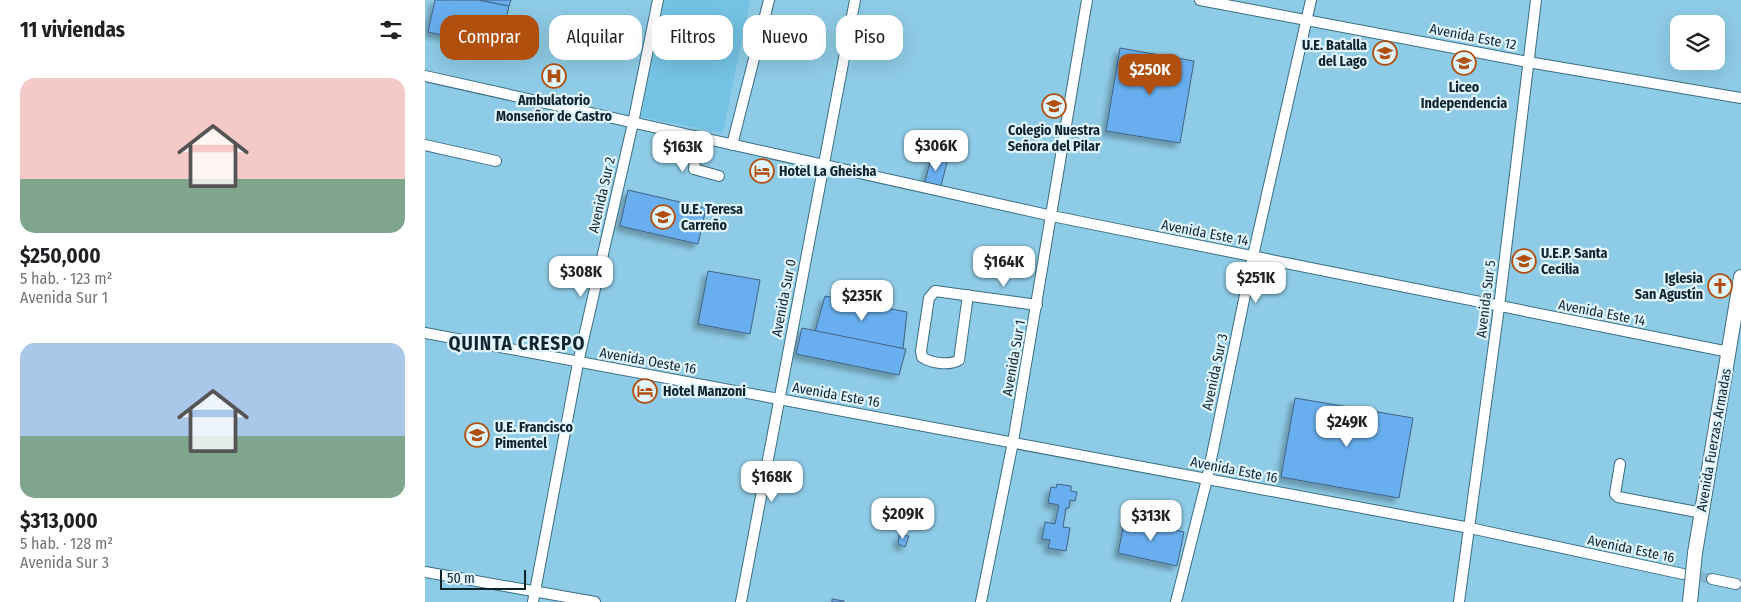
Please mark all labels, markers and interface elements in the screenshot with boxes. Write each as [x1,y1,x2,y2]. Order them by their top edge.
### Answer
chip: Comprar [440,15,539,60]
chip: Alquilar [549,15,642,60]
chip: Filtros [652,15,733,60]
chip: Nuevo [743,15,826,60]
chip: Piso [836,15,903,60]
map controls [1670,15,1725,70]
button: layers [1670,15,1725,70]
icon: filters [377,16,405,44]
text: 11 viviendas [20,17,125,43]
street label: Avenida Este 12 [1428,20,1518,54]
place label: U.E. Batalla del Lago [1302,37,1368,70]
school or university icon: U.E. Batalla del Lago [1372,40,1398,66]
school or university icon: Liceo Independencia [1451,50,1477,76]
pin: $250K [1115,54,1185,96]
text: $250K [1129,60,1171,79]
hospital icon: Ambulatorio Monseñor de Castro [541,63,567,89]
place label: Liceo Independencia [1421,79,1507,112]
place label: Ambulatorio Monseñor de Castro [496,92,613,125]
school or university icon: Colegio Nuestra Señora del Pilar [1041,93,1067,119]
icon: home [168,111,258,201]
place label: Colegio Nuestra Señora del Pilar [1008,122,1101,155]
pin: $163K [648,130,718,173]
pin: $306K [901,130,971,172]
text: $306K [915,136,957,155]
text: $163K [663,137,703,156]
street label: Avenida Sur 2 [585,155,619,235]
hotel icon: Hotel La Gheisha [749,158,775,184]
place label: Hotel La Gheisha [779,163,877,180]
place label: U.E. Teresa Carreño [681,201,743,234]
school or university icon: U.E. Teresa Carreño [650,204,676,230]
street label: Avenida Este 14 [1160,216,1250,250]
text: $250,000 [20,243,101,269]
place label: U.E.P. Santa Cecilia [1541,245,1608,278]
pin: $164K [969,246,1039,288]
school or university icon: U.E.P. Santa Cecilia [1511,248,1537,274]
text: $164K [984,252,1024,271]
pin: $308K [546,256,616,298]
street label: Avenida Sur 0 [768,258,800,338]
street label: Avenida Sur 5 [1473,259,1499,339]
text: $308K [560,262,602,281]
pin: $251K [1221,262,1291,304]
text: $251K [1237,268,1275,287]
text: 5 hab. · 123 m² [20,269,112,288]
place label: Iglesia San Agustín [1635,270,1703,303]
church icon: Iglesia San Agustín [1707,273,1733,299]
pin: $235K [827,280,897,322]
text: $235K [842,286,882,305]
text: Avenida Sur 1 [20,288,108,307]
street label: Avenida Este 14 [1557,296,1647,330]
street label: Avenida Sur 1 [999,319,1029,397]
district label: QUINTA CRESPO [449,332,585,355]
street label: Avenida Sur 3 [1199,332,1231,412]
street label: Avenida Oeste 16 [598,344,698,378]
street label: Avenida Fuerzas Armadas [1693,367,1735,513]
icon: home [168,376,258,466]
hotel icon: Hotel Manzoni [632,378,658,404]
street label: Avenida Este 16 [791,379,881,411]
place label: Hotel Manzoni [663,383,746,400]
pin: $249K [1312,406,1382,448]
text: $249K [1327,412,1367,431]
place label: U.E. Francisco Pimentel [495,419,573,452]
school or university icon: U.E. Francisco Pimentel [464,422,490,448]
street label: Avenida Este 16 [1189,453,1279,487]
pin: $168K [737,460,807,503]
text: $168K [752,467,792,486]
pin: $209K [868,498,938,540]
pin: $313K [1116,500,1186,542]
text: $209K [882,504,924,523]
text: $313K [1132,506,1170,525]
text: $313,000 [20,508,98,534]
street label: Avenida Este 16 [1586,531,1676,567]
text: 5 hab. · 128 m² [20,534,113,553]
text: Avenida Sur 3 [20,553,109,572]
scale bar [440,567,526,590]
text: 50 m [447,570,475,587]

